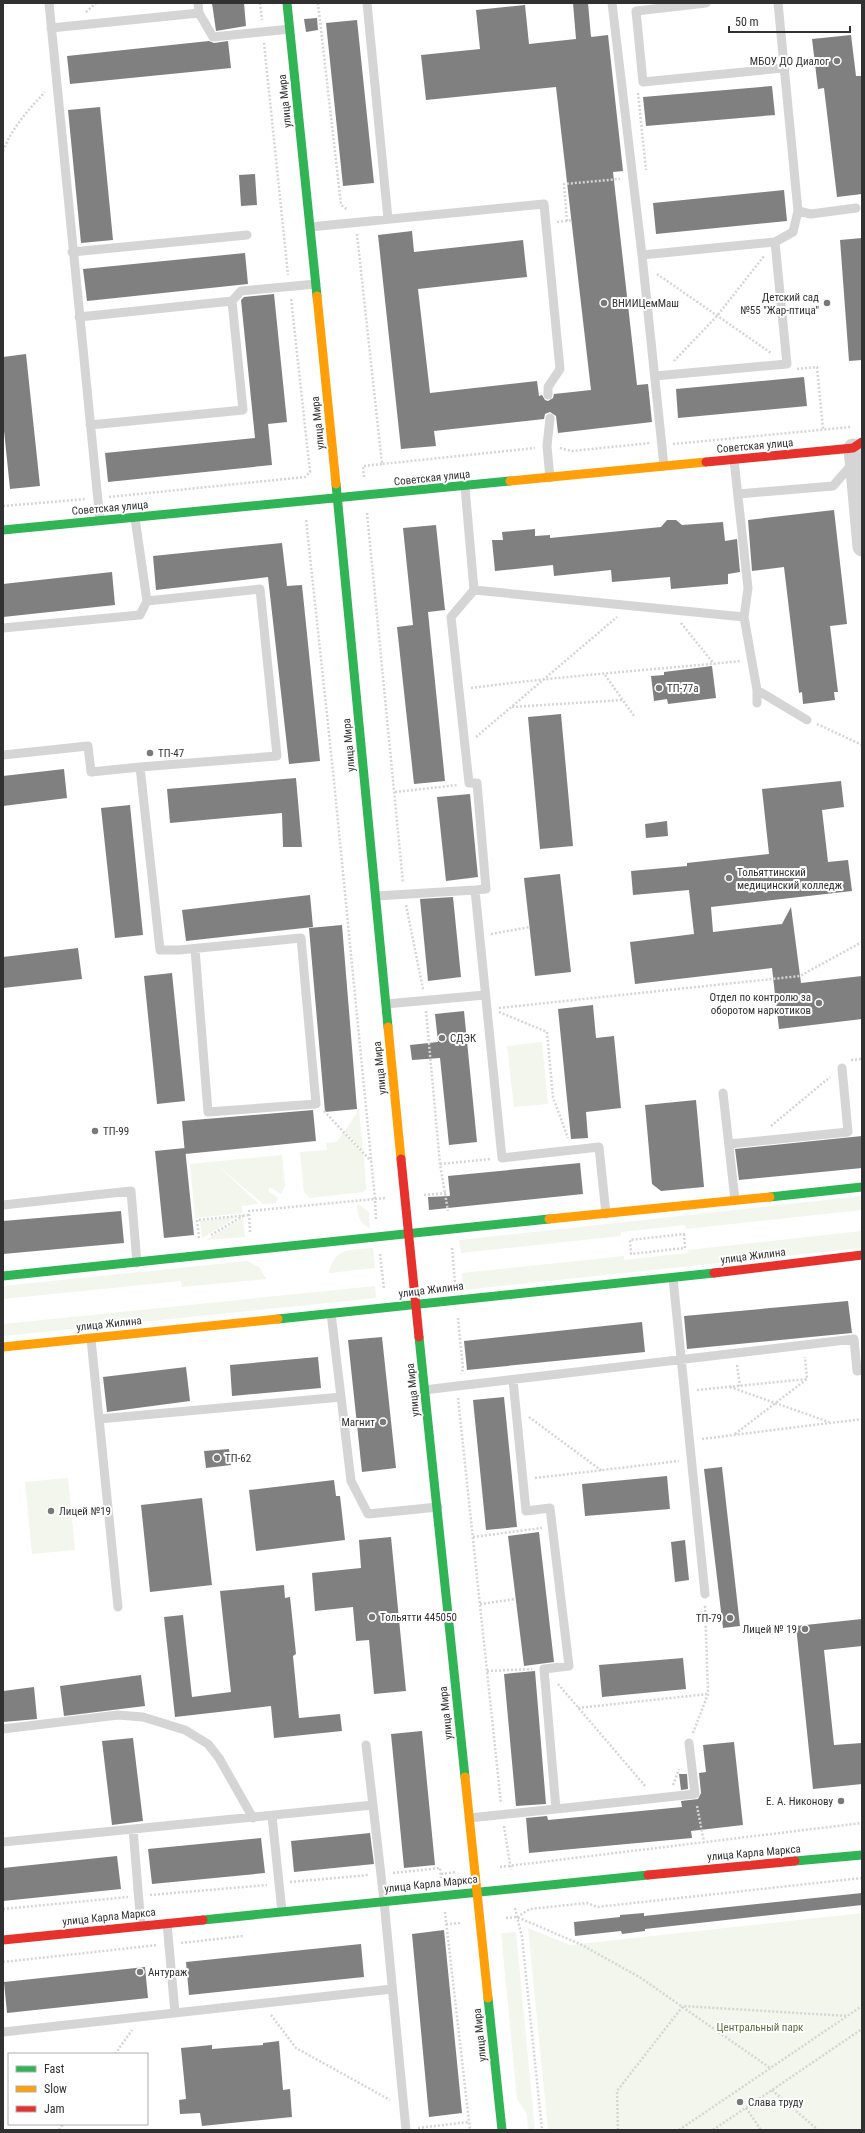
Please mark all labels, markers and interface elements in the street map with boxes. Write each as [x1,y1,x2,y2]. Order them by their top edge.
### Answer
scale bar [729,8,850,34]
text: 50 m [735,15,759,29]
place label: МБОУ ДО Диалог [750,55,829,68]
marker: МБОУ ДО Диалог [832,56,842,66]
street label: улица Мира [276,74,294,128]
place label: Детский сад №55 "Жар-птица" [740,291,819,317]
place label: ВНИИЦемМаш [612,297,679,310]
marker: ВНИИЦемМаш [599,298,609,308]
marker: Детский сад №55 "Жар-птица" [822,298,832,308]
street label: улица Мира [309,396,327,450]
street label: Советская улица [716,436,794,456]
street label: Советская улица [393,468,471,488]
street label: Советская улица [71,498,149,518]
place label: ТП-77а [667,682,698,695]
marker: ТП-77а [654,683,664,693]
street label: улица Мира [340,718,358,772]
place label: ТП-47 [158,747,184,760]
marker: ТП-47 [145,748,155,758]
place label: Тольяттинский медицинский колледж [737,866,843,892]
marker: Тольяттинский медицинский колледж [724,873,734,883]
place label: Отдел по контролю за оборотом наркотиков [709,991,811,1017]
marker: Отдел по контролю за оборотом наркотиков [814,998,824,1008]
place label: СДЭК [450,1032,477,1045]
marker: СДЭК [437,1033,447,1043]
street label: улица Мира [371,1041,389,1095]
place label: ТП-99 [103,1125,129,1138]
marker: ТП-99 [90,1126,100,1136]
street label: улица Жилина [720,1246,786,1266]
street label: улица Жилина [398,1280,464,1300]
street label: улица Жилина [76,1314,142,1334]
street label: улица Мира [404,1363,422,1417]
place label: Магнит [341,1416,375,1429]
marker: Магнит [378,1417,388,1427]
place label: ТП-62 [225,1452,251,1465]
marker: ТП-62 [212,1453,222,1463]
place label: Лицей №19 [59,1505,111,1518]
marker: Лицей №19 [46,1506,56,1516]
place label: Тольятти 445050 [380,1611,457,1624]
marker: Тольятти 445050 [367,1612,377,1622]
place label: ТП-79 [696,1612,722,1625]
marker: ТП-79 [725,1613,735,1623]
place label: Лицей № 19 [742,1623,797,1636]
marker: Лицей № 19 [800,1624,810,1634]
street label: улица Мира [437,1686,455,1740]
place label: Е. А. Никонову [766,1795,833,1808]
marker: Е. А. Никонову [836,1796,846,1806]
street label: улица Карла Маркса [707,1842,801,1864]
street label: улица Карла Маркса [384,1873,478,1895]
street label: улица Карла Маркса [62,1906,156,1928]
place label: Антураж [148,1966,188,1979]
marker: Антураж [135,1967,145,1977]
street label: улица Мира [471,2008,489,2062]
park label: Центральный парк [717,2021,804,2034]
legend [8,2053,148,2125]
text: Fast [44,2062,65,2076]
text: Slow [44,2082,67,2096]
place label: Слава труду [748,2096,804,2109]
marker: Слава труду [735,2097,745,2107]
text: Jam [44,2102,65,2116]

